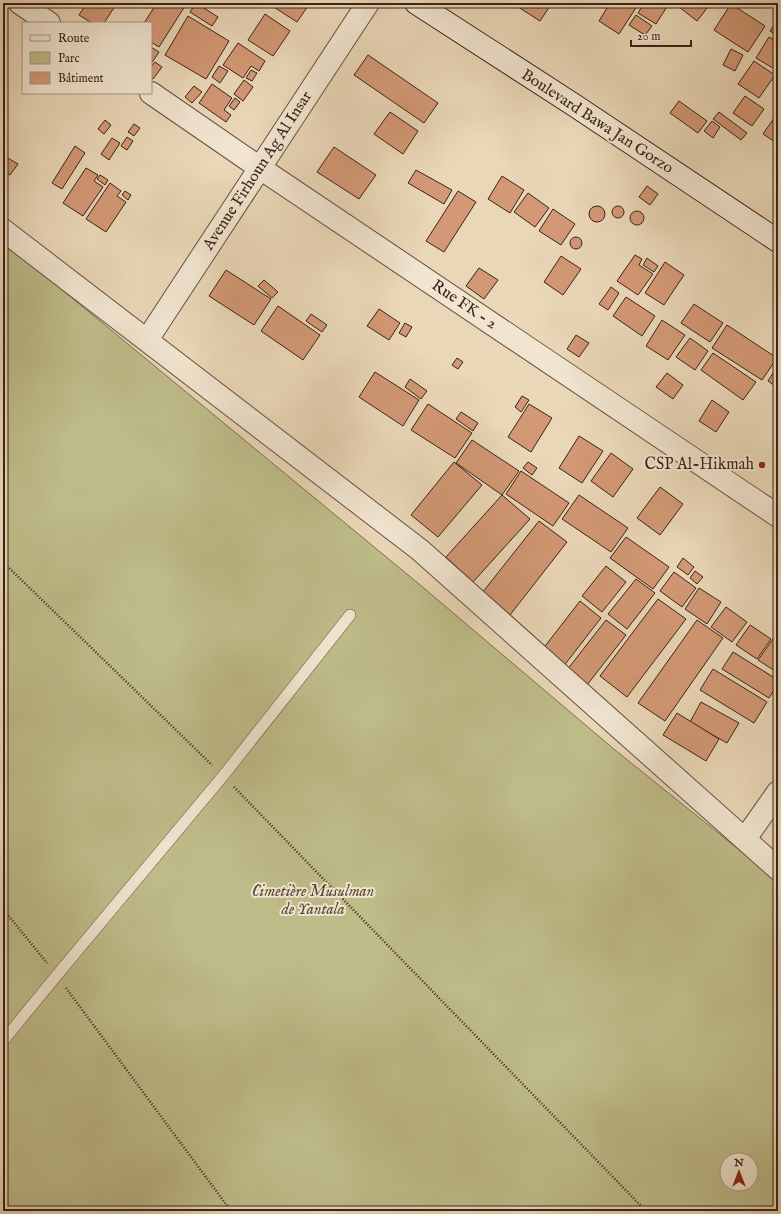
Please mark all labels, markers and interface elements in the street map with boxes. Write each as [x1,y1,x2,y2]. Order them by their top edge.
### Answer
legend [22,22,152,94]
scale bar [631,22,691,48]
text: 20 m [637,29,660,44]
text: Route [58,31,90,46]
text: Parc [58,51,80,66]
street label: Boulevard Bawa Jan Gorzo [517,65,677,179]
text: Bâtiment [58,71,104,86]
street label: Avenue Firhoun Ag Al Insar [199,88,317,255]
street label: Rue FK - 2 [427,276,501,334]
place label: CSP Al-Hikmah [645,455,754,475]
marker: CSP Al-Hikmah [757,460,767,470]
park label: Cimetière Musulman de Yantala [252,882,374,920]
north arrow [719,1152,759,1192]
text: N [733,1156,744,1170]

